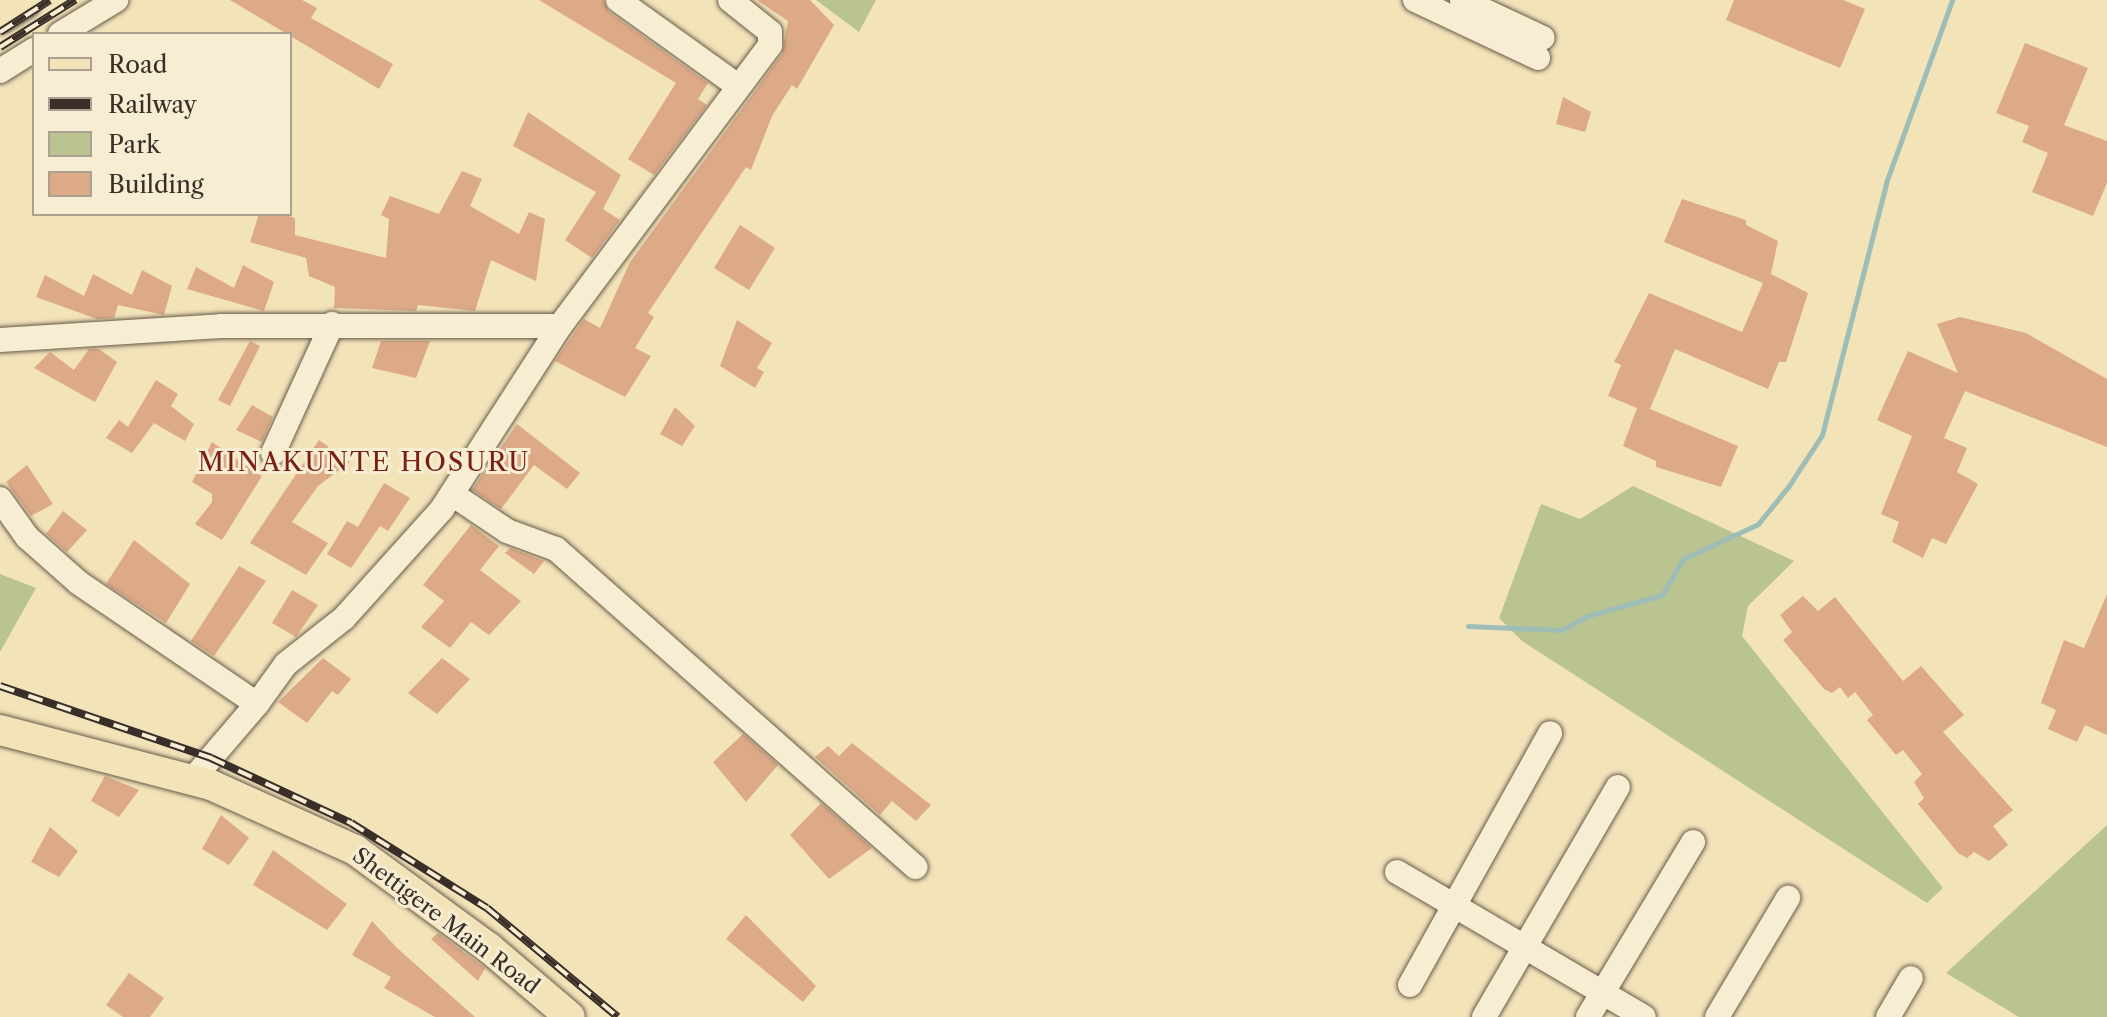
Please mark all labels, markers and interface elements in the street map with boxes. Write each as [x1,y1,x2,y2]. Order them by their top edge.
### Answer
legend [32,32,292,216]
text: Road [108,50,167,79]
text: Railway [108,90,197,119]
text: Park [108,130,160,159]
text: Building [108,170,204,199]
district label: MINAKUNTE HOSURU [198,447,530,479]
street label: Shettigere Main Road [347,842,545,1000]

